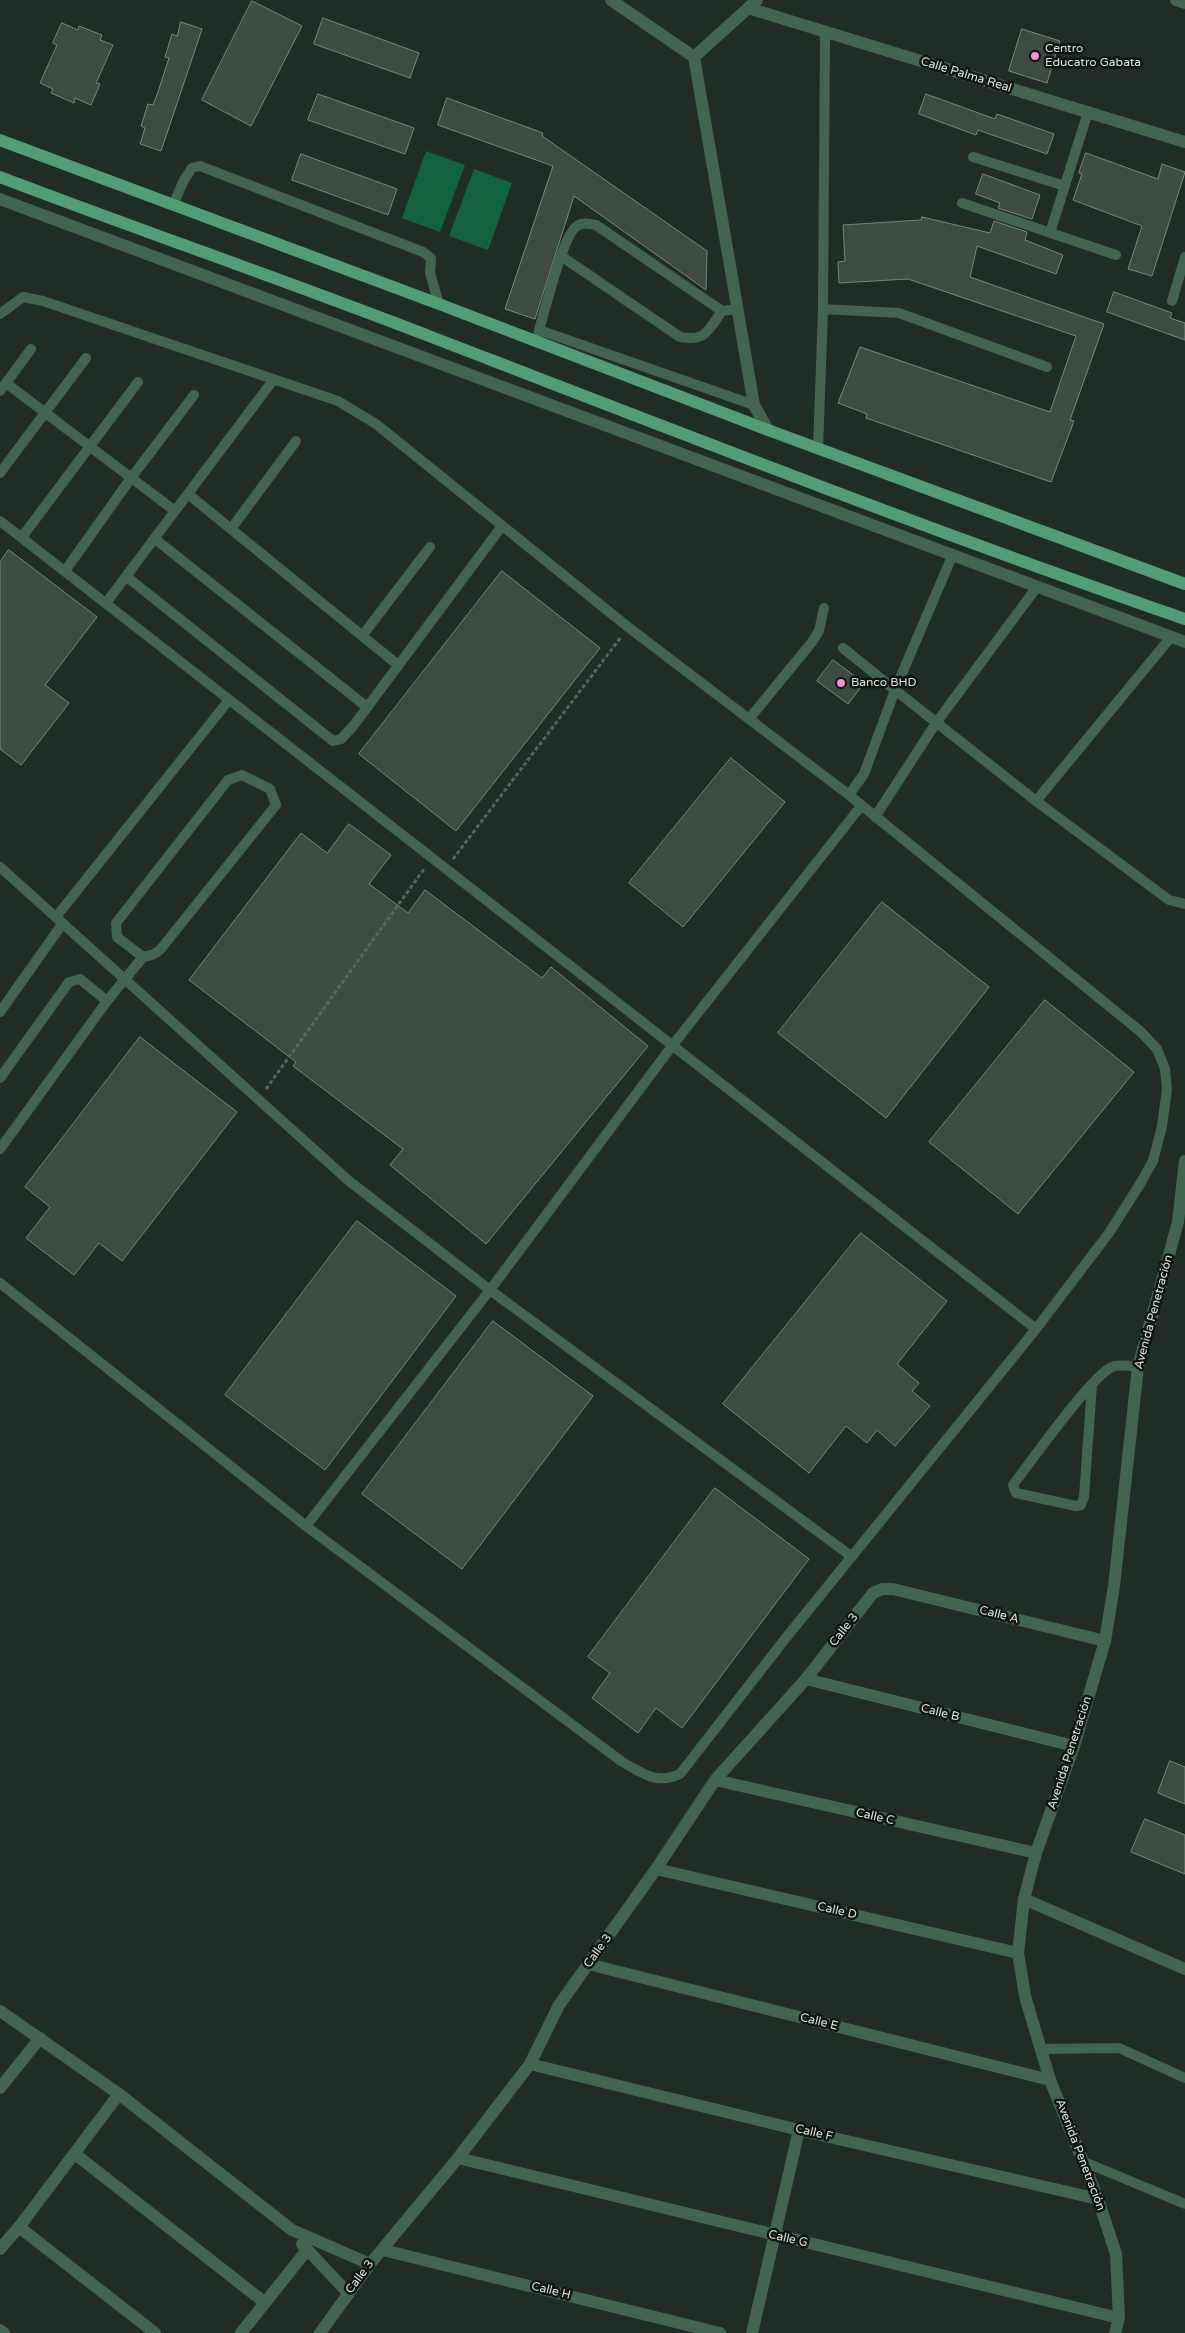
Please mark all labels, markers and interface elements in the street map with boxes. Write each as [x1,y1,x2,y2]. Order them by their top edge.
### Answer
place label: Centro Educatro Gabata [1045,42,1141,70]
marker: Centro Educatro Gabata [1029,50,1041,62]
street label: Calle Palma Real [919,54,1013,96]
place label: Banco BHD [851,676,917,690]
marker: Banco BHD [835,677,847,689]
street label: Avenida Penetración [1132,1253,1176,1371]
street label: Calle A [978,1603,1020,1627]
street label: Calle 3 [826,1610,862,1650]
street label: Avenida Penetración [1045,1695,1095,1811]
street label: Calle B [919,1701,961,1725]
street label: Calle C [854,1806,896,1828]
street label: Calle D [816,1899,858,1923]
street label: Calle 3 [581,1931,615,1971]
street label: Calle E [799,2010,839,2034]
street label: Avenida Penetración [1052,2097,1108,2213]
street label: Calle F [794,2122,834,2144]
street label: Calle G [767,2227,809,2251]
street label: Calle 3 [343,2257,377,2297]
street label: Calle H [530,2279,572,2303]

